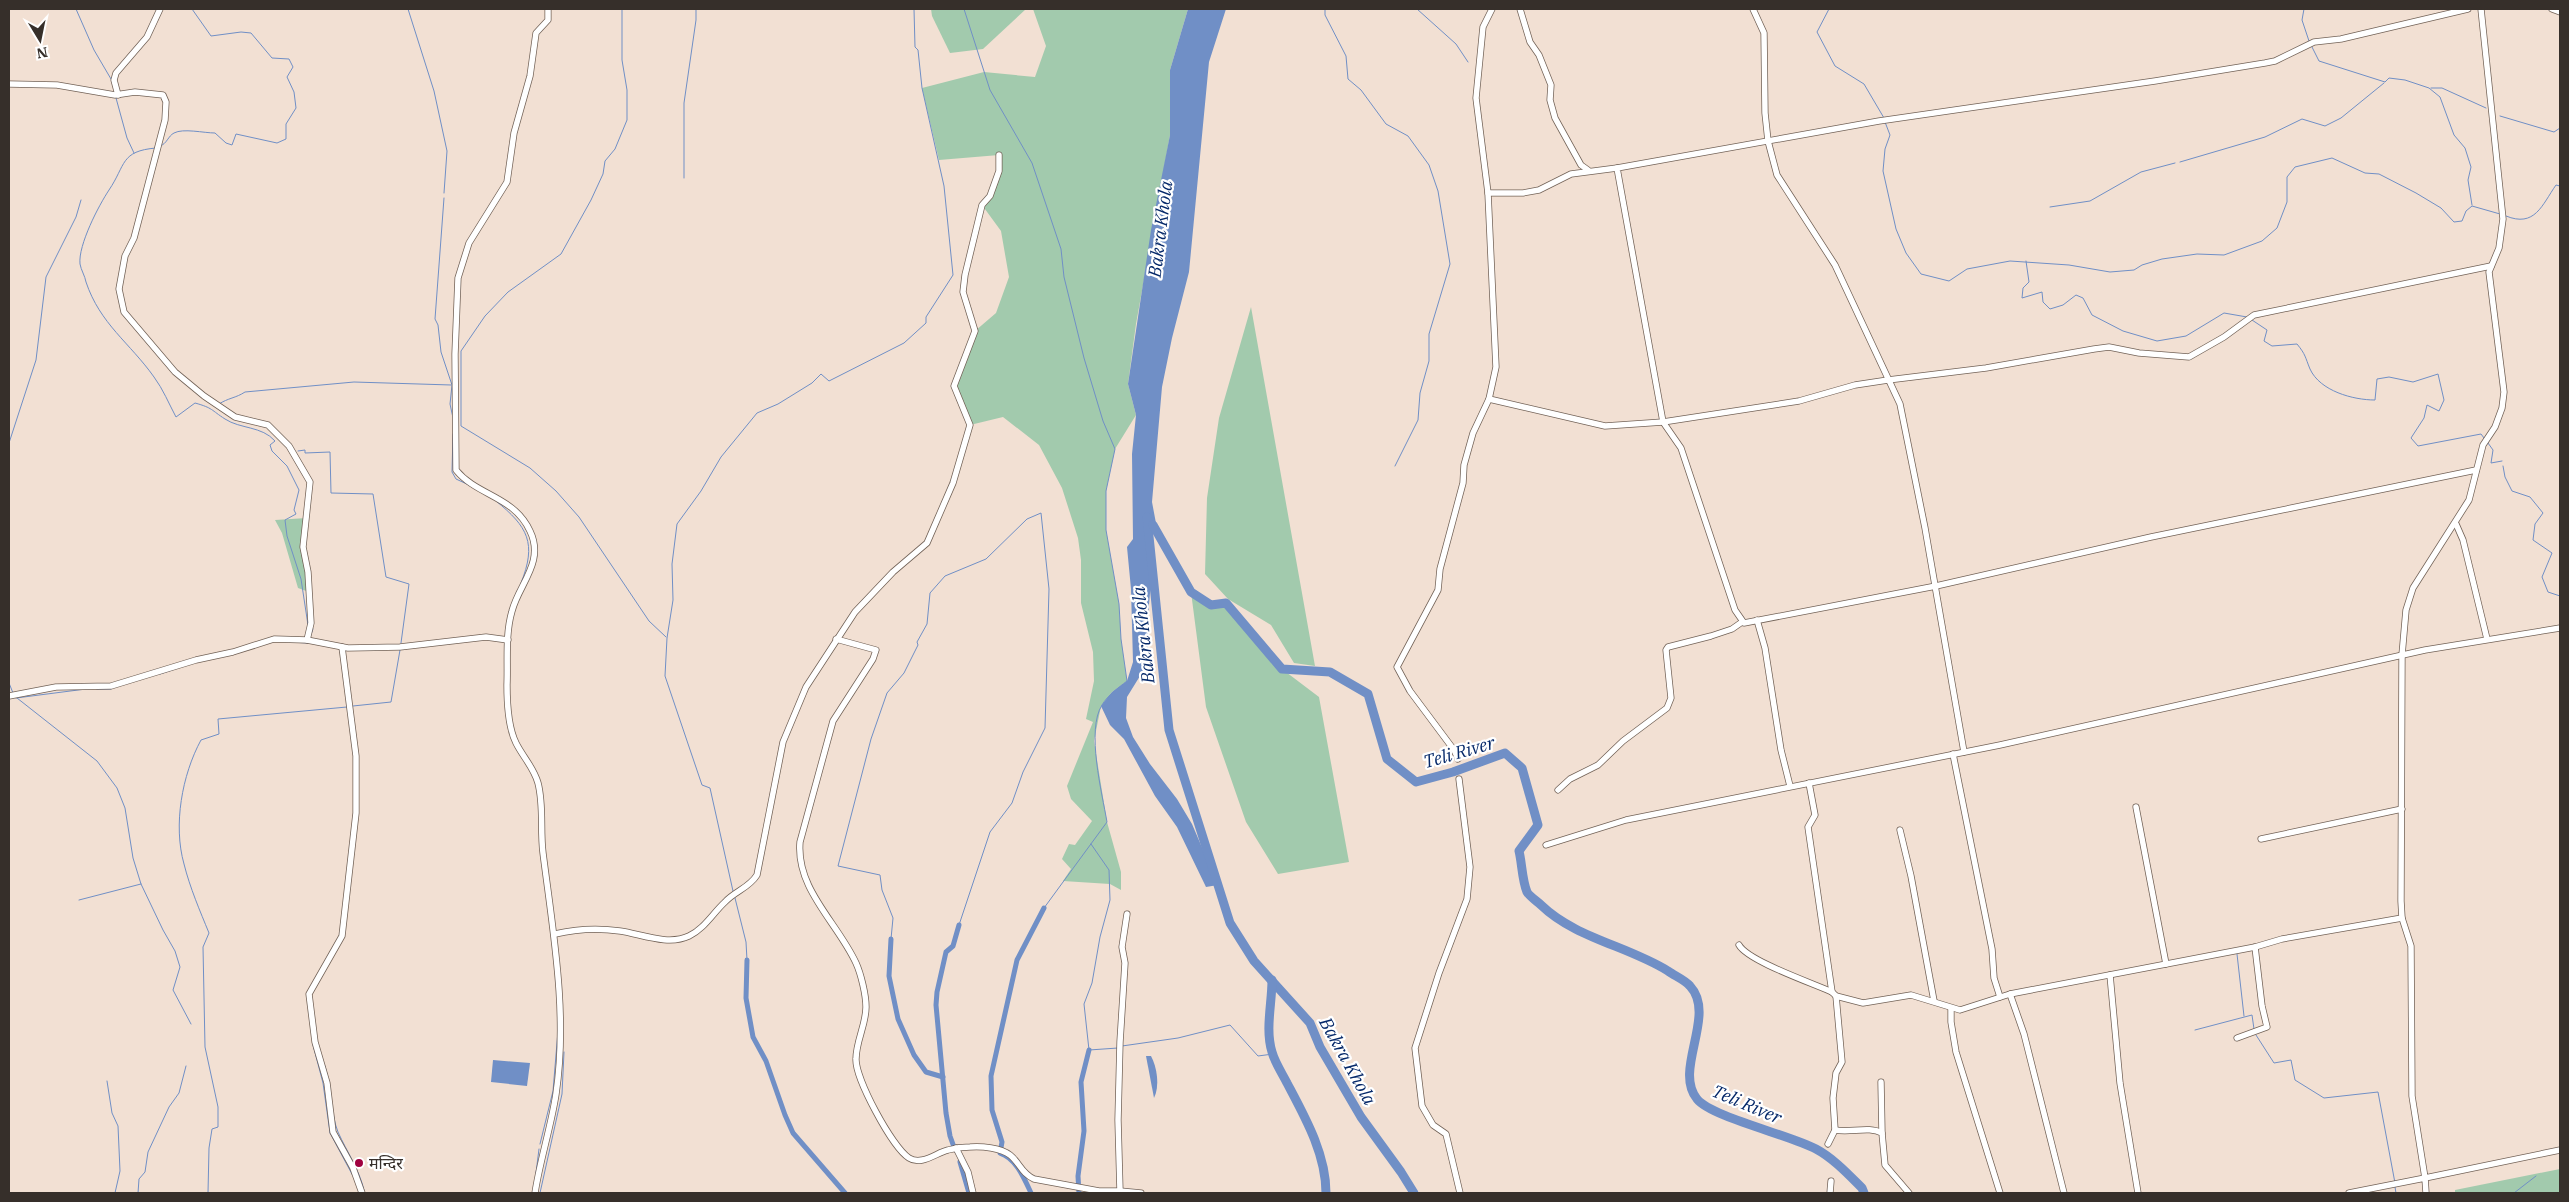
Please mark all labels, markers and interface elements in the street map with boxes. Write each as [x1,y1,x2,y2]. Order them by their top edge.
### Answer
north arrow [15,15,65,65]
text: N [35,43,49,63]
water label: Bakra Khola [1143,179,1177,280]
water label: Bakra Khola [1126,585,1160,686]
water label: Teli River [1421,731,1498,773]
water label: Bakra Khola [1314,1012,1382,1109]
water label: Teli River [1709,1079,1786,1129]
place label: मन्दिर [369,1153,403,1173]
marker: मन्दिर [353,1157,365,1169]

